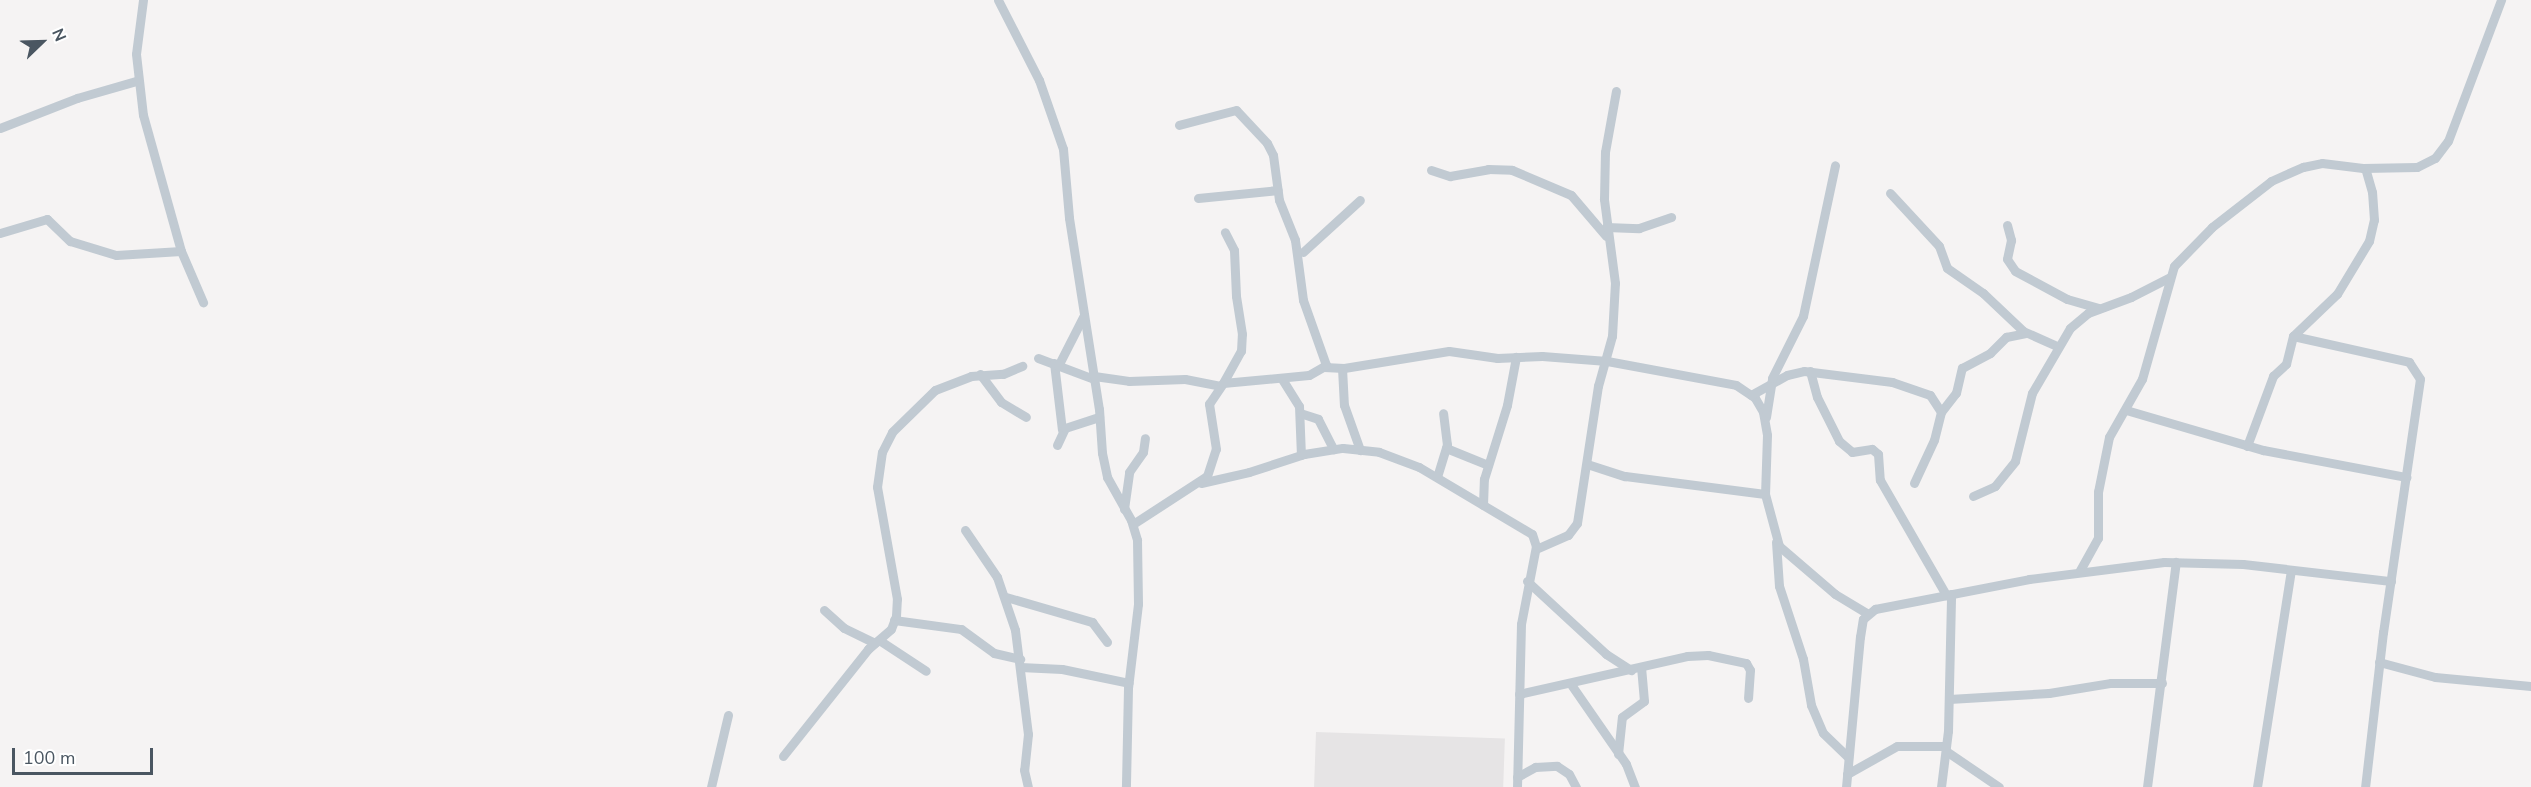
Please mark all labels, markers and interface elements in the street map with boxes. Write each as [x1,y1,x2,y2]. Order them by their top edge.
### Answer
north arrow [12,12,72,72]
text: N [46,25,71,45]
scale bar [15,736,156,774]
text: 100 m [23,746,75,770]

